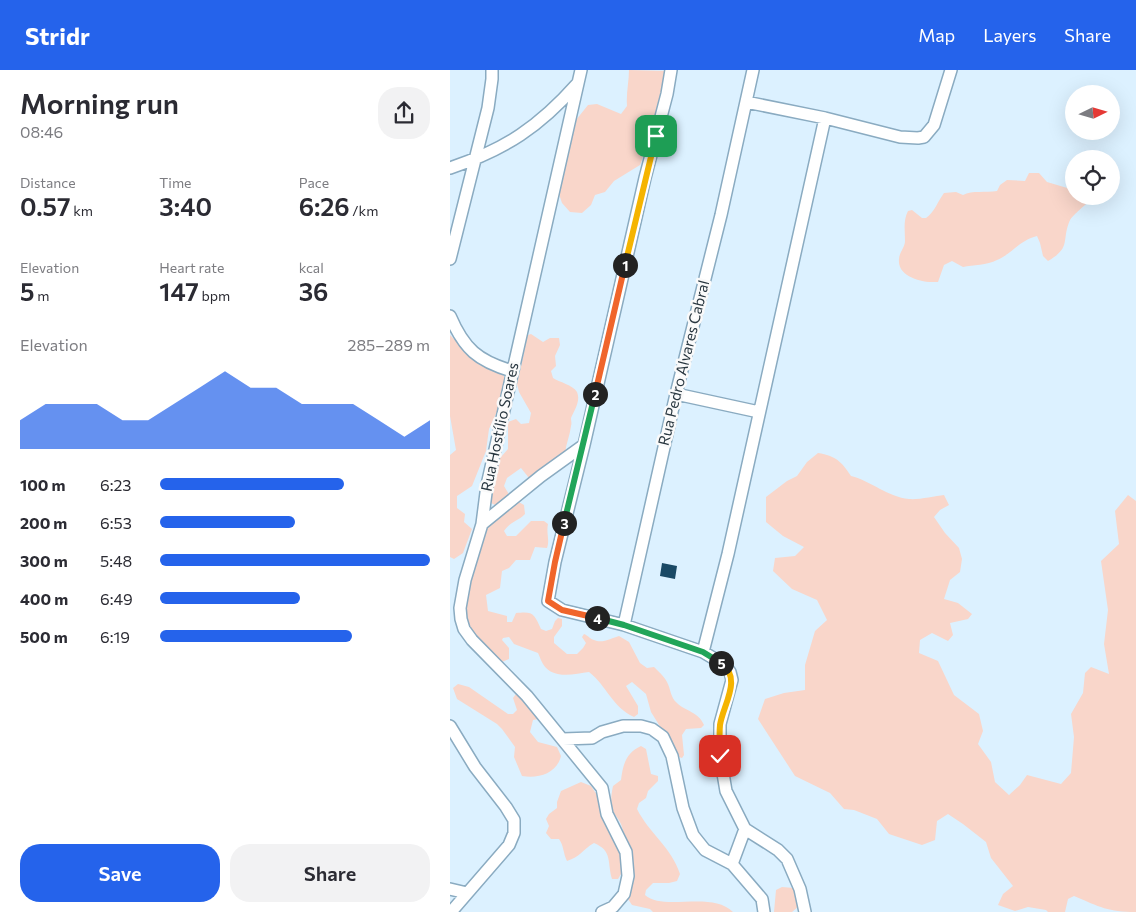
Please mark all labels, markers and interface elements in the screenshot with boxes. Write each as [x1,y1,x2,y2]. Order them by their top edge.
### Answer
text: Stridr [25,21,90,50]
text: Map [918,24,955,46]
text: Layers [983,24,1036,46]
text: Share [1064,24,1111,46]
north arrow [1065,85,1120,140]
map controls [1065,85,1120,205]
text: Morning run [20,86,179,120]
button: share [378,87,430,139]
pin [635,115,677,157]
text: 08:46 [20,122,63,141]
icon: arrive [642,122,670,150]
button: locate [1065,150,1120,205]
text: Distance [20,174,76,191]
text: Time [159,174,192,191]
text: Pace [299,174,329,191]
text: 0.57 [20,191,71,221]
text: 3:40 [159,191,212,221]
text: 6:26 [299,191,350,221]
text: km [71,202,93,219]
text: /km [350,202,378,219]
pin: 1 [612,252,638,278]
text: 1 [622,257,629,274]
text: Elevation [20,259,79,276]
text: Heart rate [159,259,224,276]
text: kcal [299,259,324,276]
text: 5 [20,276,35,306]
text: 147 [159,276,199,306]
text: 36 [299,276,328,306]
street label: Rua Pedro Alvares Cabral [654,278,712,447]
text: m [35,287,49,304]
text: bpm [199,287,230,304]
text: Elevation [20,335,88,354]
text: 285–289 m [348,335,430,354]
street label: Rua Hostílio Soares [477,360,522,493]
pin: 2 [582,382,608,406]
text: 2 [592,386,599,403]
text: 100 m [20,475,66,494]
text: 6:23 [100,475,132,494]
pin: 3 [552,510,576,536]
text: 200 m [20,513,67,532]
text: 6:53 [100,513,132,532]
text: 3 [560,515,569,532]
text: 300 m [20,551,68,570]
text: 5:48 [100,551,132,570]
text: 400 m [20,589,68,608]
text: 6:49 [100,589,133,608]
pin: 4 [584,606,610,630]
text: 4 [593,610,602,627]
text: 500 m [20,627,68,646]
text: 6:19 [100,627,130,646]
pin: 5 [708,650,734,676]
text: 5 [717,655,726,672]
pin [699,735,741,777]
icon: check [706,742,734,770]
button: Save [20,844,220,902]
button: Share [230,844,430,902]

